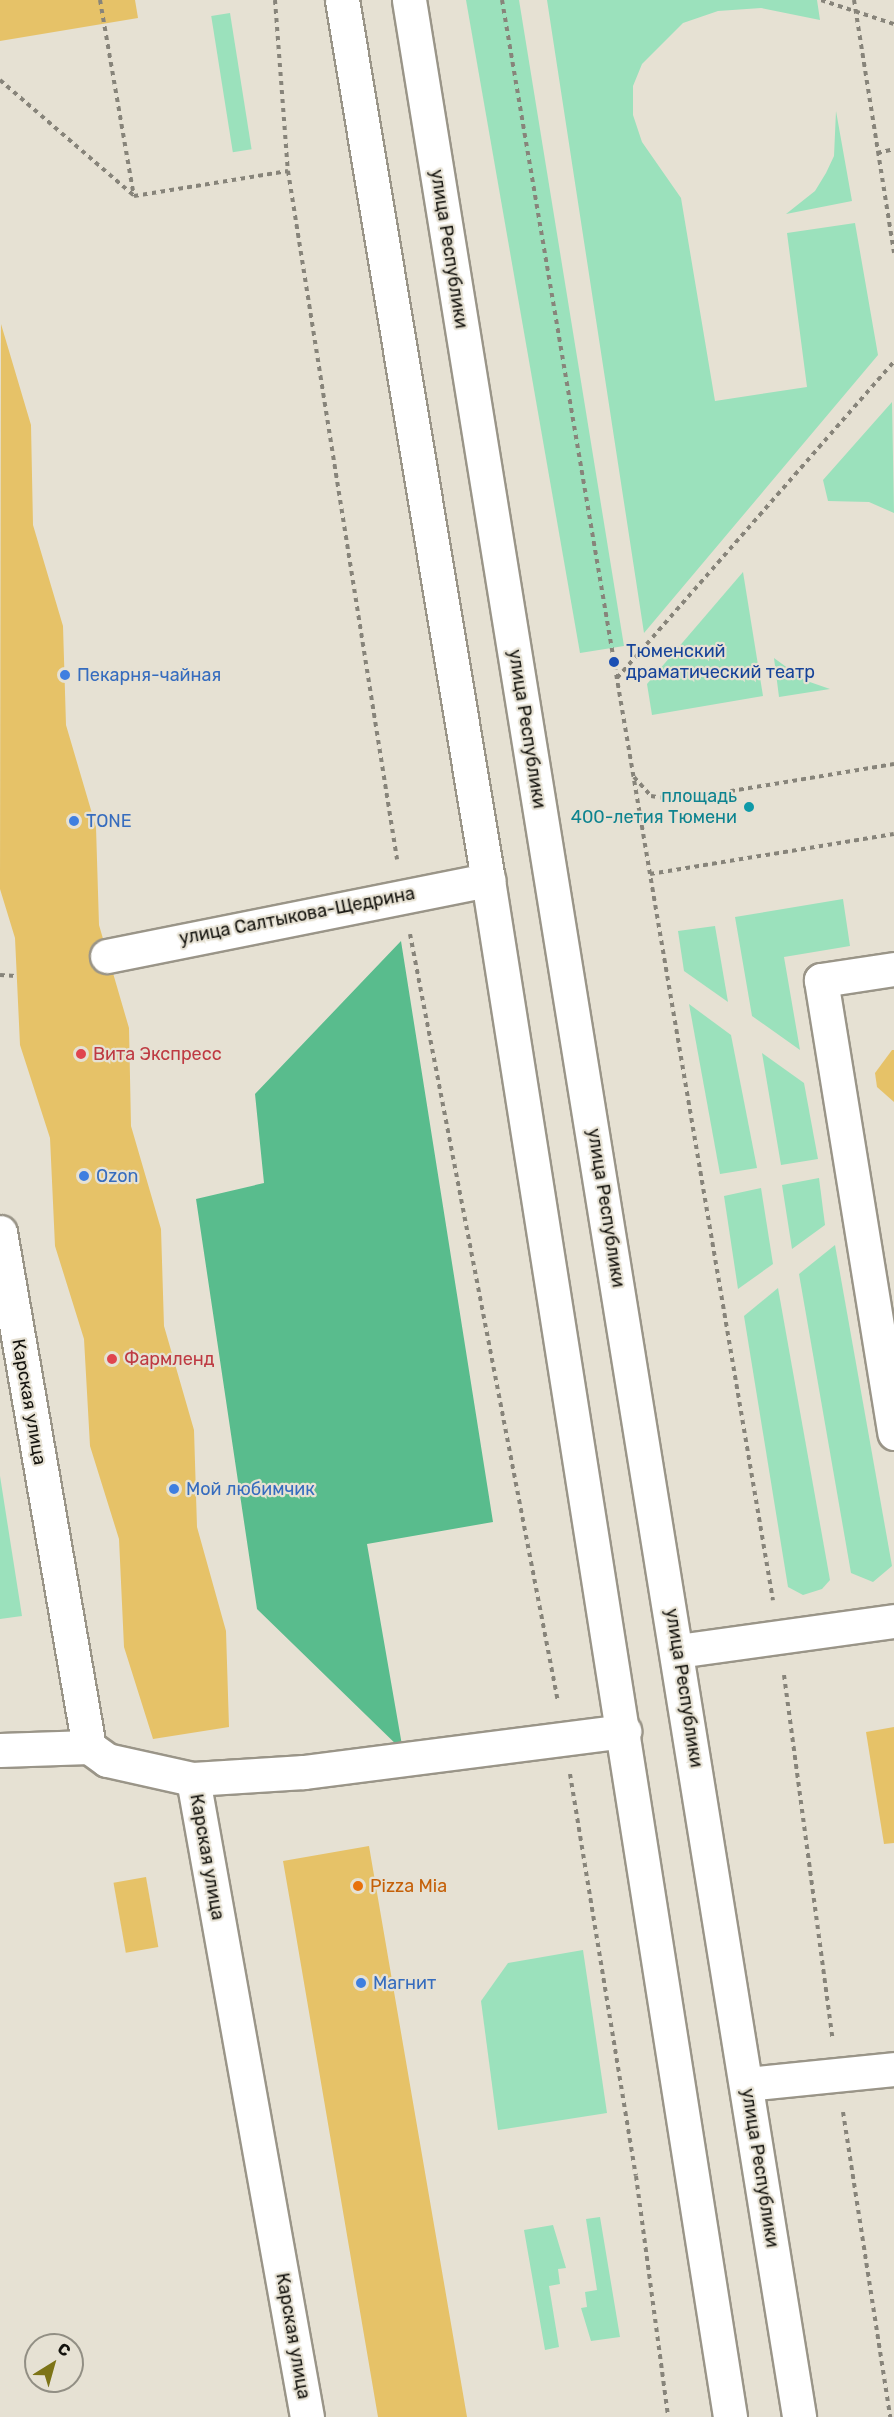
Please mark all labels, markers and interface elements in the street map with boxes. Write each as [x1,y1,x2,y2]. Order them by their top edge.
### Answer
street label: улица Республики [426,168,472,330]
place label: Тюменский драматический театр [626,641,815,684]
street label: улица Республики [504,648,550,810]
marker: Тюменский драматический театр [607,655,621,669]
place label: Пекарня-чайная [77,664,221,686]
marker: Пекарня-чайная [58,668,72,682]
place label: площадь 400-летия Тюмени [571,786,737,828]
marker: площадь 400-летия Тюмени [742,800,756,814]
place label: TONE [86,810,132,832]
marker: TONE [67,814,81,828]
street label: улица Салтыкова-Щедрина [177,883,417,949]
place label: Вита Экспресс [93,1043,222,1065]
marker: Вита Экспресс [74,1047,88,1061]
street label: улица Республики [583,1127,629,1289]
place label: Ozon [96,1165,138,1187]
marker: Ozon [77,1169,91,1183]
street label: Карская улица [7,1337,51,1467]
place label: Фармленд [124,1348,215,1370]
marker: Фармленд [105,1352,119,1366]
place label: Мой любимчик [186,1478,315,1500]
marker: Мой любимчик [167,1482,181,1496]
street label: улица Республики [661,1607,707,1769]
street label: Карская улица [185,1792,229,1922]
place label: Pizza Mia [370,1875,447,1897]
marker: Pizza Mia [351,1879,365,1893]
place label: Магнит [373,1972,436,1994]
marker: Магнит [354,1976,368,1990]
street label: улица Республики [737,2087,783,2249]
street label: Карская улица [271,2271,315,2401]
north arrow [24,2333,84,2393]
text: С [54,2339,74,2361]

